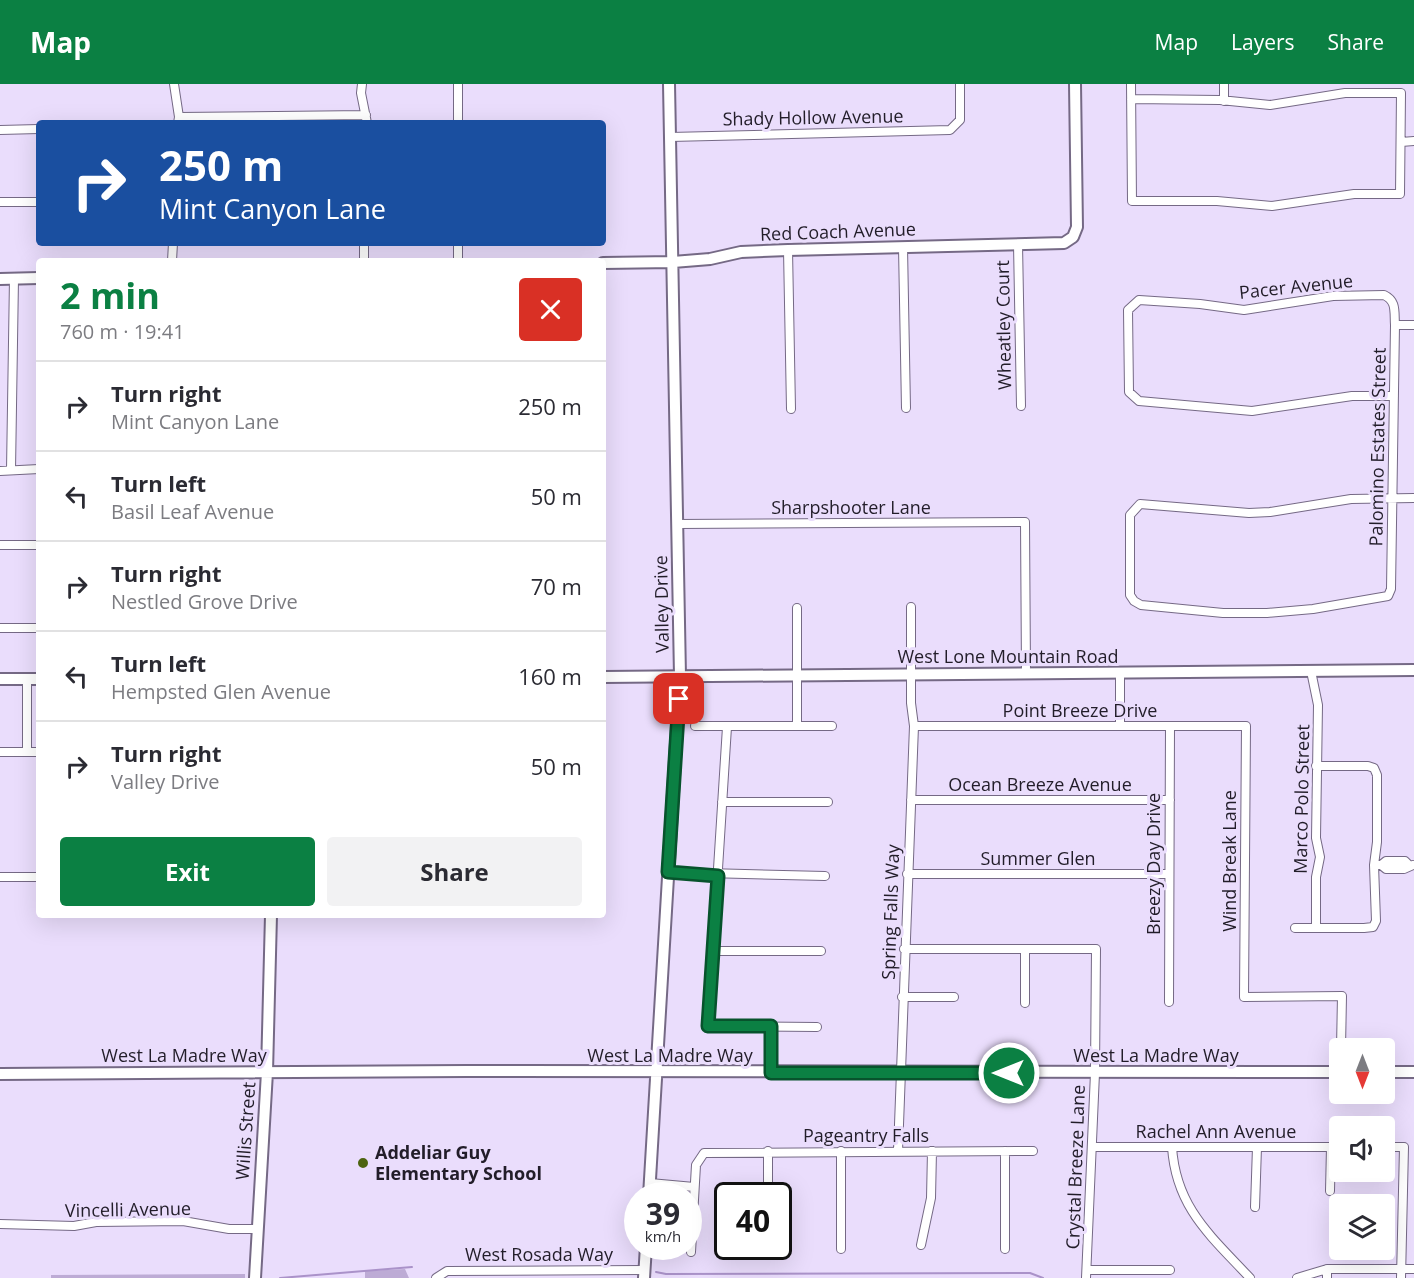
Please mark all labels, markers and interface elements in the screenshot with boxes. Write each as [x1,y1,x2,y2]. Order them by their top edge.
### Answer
text: Map [30,23,91,61]
text: Map [1155,28,1198,56]
text: Layers [1231,28,1295,56]
text: Share [1328,28,1384,56]
street label: Shady Hollow Avenue [722,103,904,131]
text: 250 m [159,136,283,193]
icon: right [60,144,138,222]
text: Mint Canyon Lane [159,190,386,227]
street label: Red Coach Avenue [760,216,916,246]
street label: Wheatley Court [990,260,1016,390]
street label: Pacer Avenue [1238,268,1354,304]
text: 2 min [60,271,160,320]
button: close [519,278,582,341]
text: 760 m · 19:41 [60,318,185,345]
street label: Palomino Estates Street [1363,347,1391,547]
text: Turn right [111,378,222,408]
icon: right [60,390,93,423]
text: 250 m [518,391,582,421]
text: Mint Canyon Lane [111,408,279,435]
text: Turn left [111,468,206,498]
icon: left [60,480,93,513]
text: 50 m [531,481,582,511]
street label: Sharpshooter Lane [771,495,931,519]
text: Basil Leaf Avenue [111,498,274,525]
street label: Valley Drive [648,555,674,653]
text: Turn right [111,558,222,588]
icon: right [60,570,93,603]
text: 70 m [531,571,582,601]
text: Nestled Grove Drive [111,588,298,615]
street label: West Lone Mountain Road [897,644,1119,668]
text: Turn left [111,648,206,678]
icon: left [60,660,93,693]
text: 160 m [518,661,582,691]
pin [653,673,704,724]
text: Hempsted Glen Avenue [111,678,331,705]
icon: arrive [662,682,695,715]
street label: Point Breeze Drive [1003,698,1157,722]
street label: Marco Polo Street [1288,724,1314,874]
text: Turn right [111,738,222,768]
icon: right [60,750,93,783]
text: 50 m [531,751,582,781]
text: Valley Drive [111,768,220,795]
street label: Ocean Breeze Avenue [948,772,1132,796]
street label: Wind Break Lane [1217,790,1241,932]
street label: Breezy Day Drive [1141,793,1165,935]
button: Exit [60,837,315,906]
button: Share [327,837,582,906]
street label: Spring Falls Way [876,843,904,980]
street label: Summer Glen [980,846,1096,870]
north arrow [1329,1038,1395,1104]
map controls [1329,1038,1395,1260]
position arrow [977,1041,1041,1105]
street label: West La Madre Way [101,1043,268,1067]
street label: West La Madre Way [587,1043,754,1067]
street label: West La Madre Way [1073,1043,1240,1067]
street label: Willis Street [230,1081,260,1181]
street label: Crystal Breeze Lane [1060,1084,1090,1250]
button: sound [1329,1116,1395,1182]
street label: Rachel Ann Avenue [1136,1119,1296,1143]
street label: Pageantry Falls [803,1123,929,1147]
place label: Addeliar Guy Elementary School [375,1140,542,1185]
marker: Addeliar Guy Elementary School [356,1156,370,1170]
speed limit sign: 40 [714,1182,792,1260]
text: 39 [646,1193,680,1234]
button: layers [1329,1194,1395,1260]
street label: Vincelli Avenue [65,1196,191,1222]
text: km/h [645,1226,681,1246]
street label: West Rosada Way [465,1242,614,1266]

